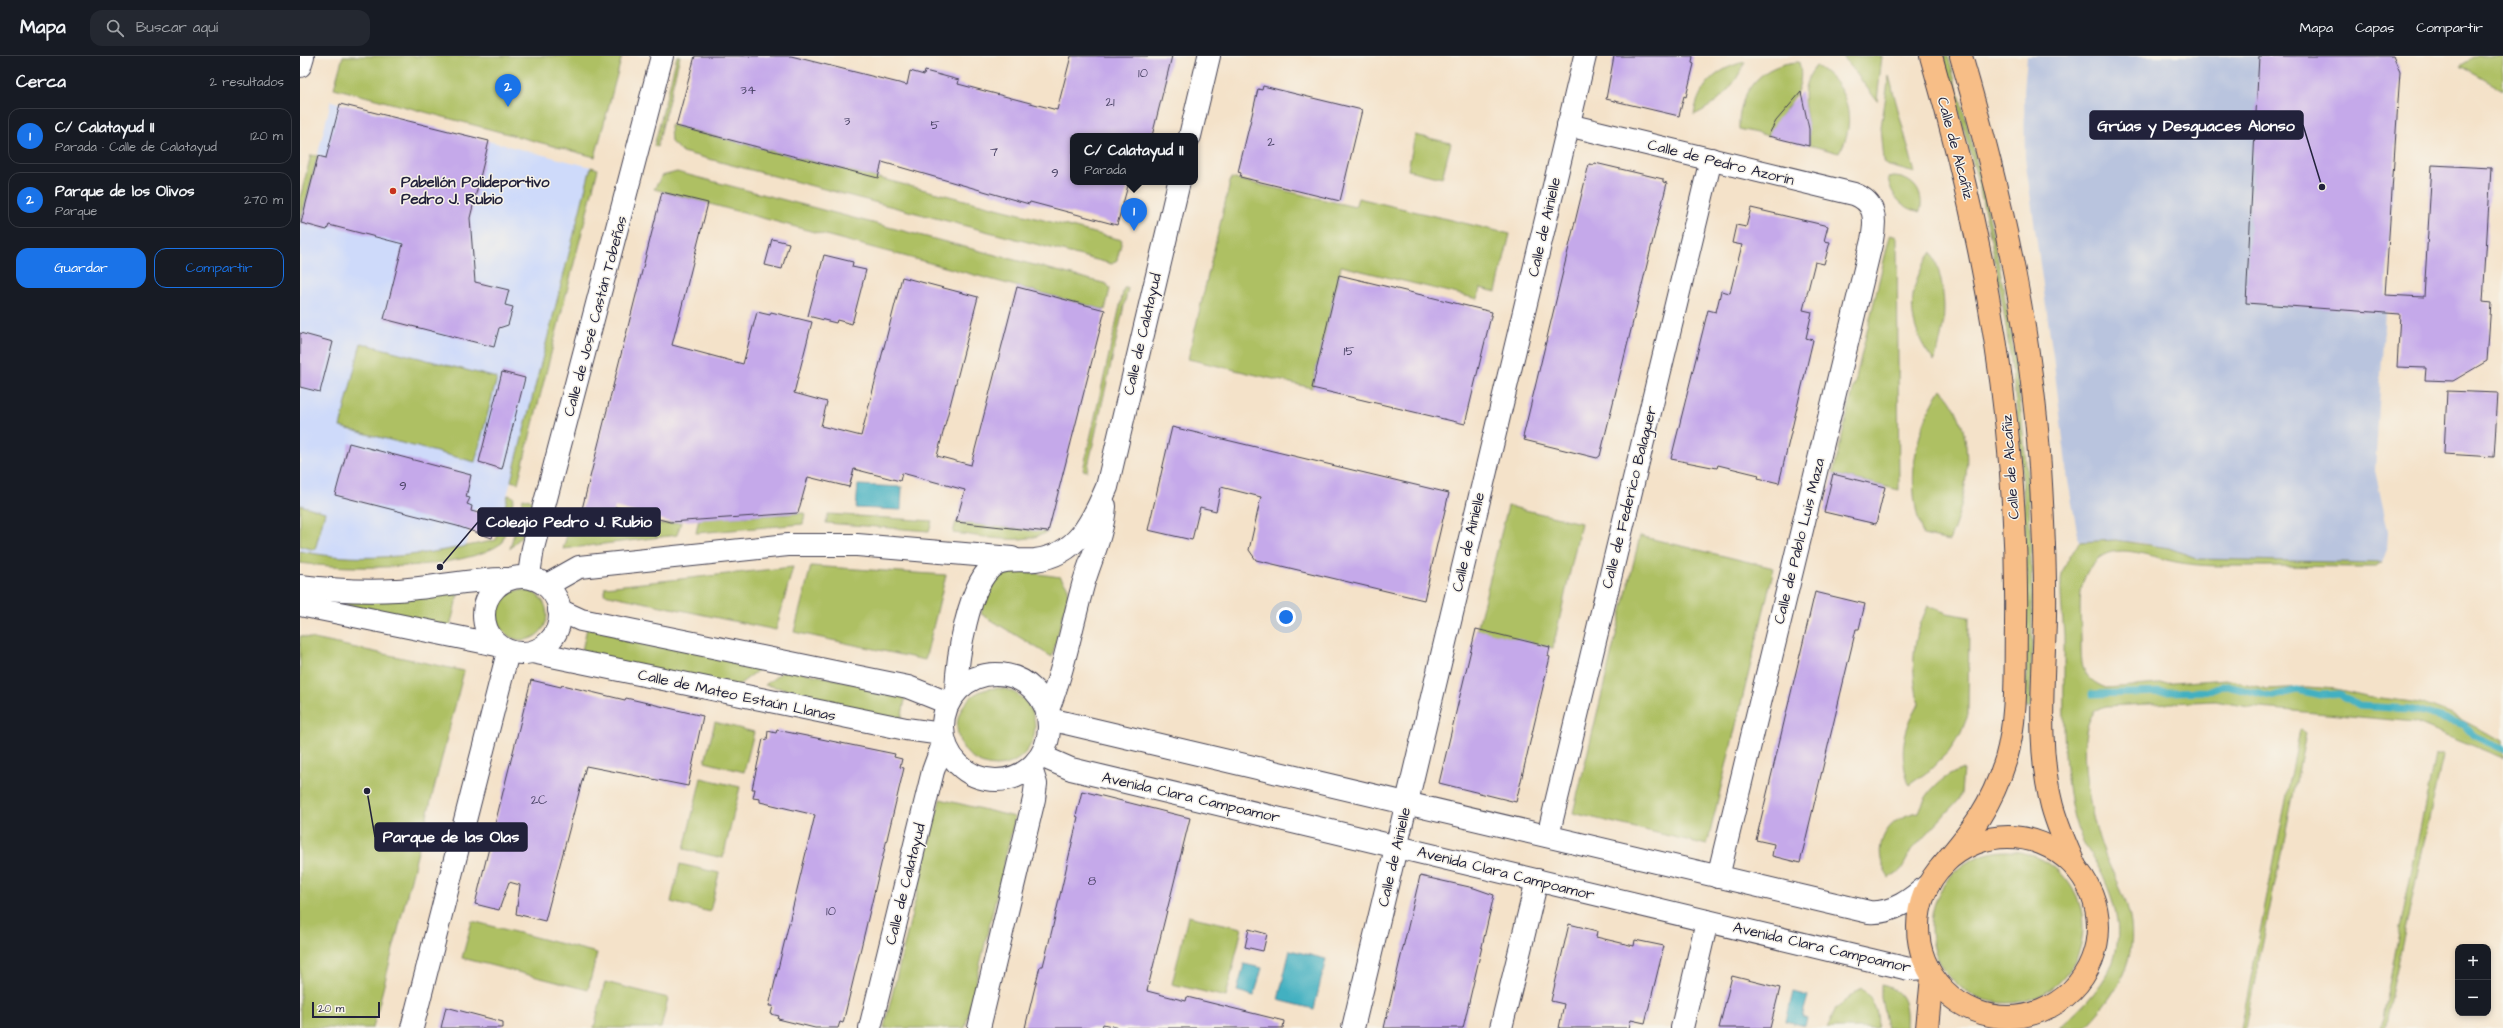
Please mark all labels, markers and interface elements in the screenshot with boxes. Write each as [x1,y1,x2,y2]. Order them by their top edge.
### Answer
search box [90,10,370,46]
text: Mapa [20,14,66,41]
icon: search [104,17,126,39]
text: Buscar aquí [136,17,218,38]
text: Mapa [2300,18,2333,38]
text: Capas [2355,18,2394,38]
text: Compartir [2416,18,2483,38]
house number: 10 [1138,64,1148,82]
text: Cerca [16,70,66,94]
text: 2 resultados [210,73,284,91]
pin: 2 [495,74,521,107]
house number: 34 [740,81,756,99]
house number: 21 [1105,93,1115,111]
street label: Calle de Alcañiz [1932,95,1979,202]
callout: Grúas y Desguaces Alonso [2090,111,2303,139]
house number: 3 [844,112,851,130]
text: Grúas y Desguaces Alonso [2097,115,2296,139]
house number: 5 [930,116,940,134]
text: C/ Calatayud II [55,117,154,138]
text: 1 [29,127,31,145]
text: 120 m [250,127,283,145]
popup [1070,133,1198,185]
house number: 2 [1267,133,1275,151]
street label: Calle de Pedro Azorín [1645,134,1797,191]
text: Parada · Calle de Calatayud [55,138,217,156]
text: C/ Calatayud II [1084,140,1184,161]
house number: 7 [990,143,998,161]
text: Parada [1084,161,1126,179]
house number: 9 [1051,164,1059,182]
place label: Pabellón Polideportivo Pedro J. Rubio [401,172,550,210]
street label: Calle de Ainielle [1523,175,1566,279]
text: Parque de los Olivos [55,181,194,202]
marker: Pabellón Polideportivo Pedro J. Rubio [388,186,398,196]
text: 2 [26,191,34,209]
text: 270 m [244,191,283,209]
pin: 1 [1121,198,1147,231]
text: Parque [55,202,97,220]
street label: Calle de José Castán Tobeñas [559,213,633,419]
button: Guardar [16,248,146,288]
button: Compartir [154,248,284,288]
street label: Calle de Calatayud [1118,271,1168,397]
house number: 15 [1344,342,1354,360]
street label: Calle de Federico Balaguer [1597,404,1663,591]
street label: Calle de Alcañiz [1996,413,2025,520]
street label: Calle de Pablo Luis Maza [1769,456,1830,626]
house number: 9 [399,477,407,495]
street label: Calle de Ainielle [1447,490,1490,594]
callout: Colegio Pedro J. Rubio [478,508,660,536]
text: Colegio Pedro J. Rubio [486,511,653,535]
your location [1276,607,1296,627]
street label: Calle de Mateo Estaún Llanas [636,664,838,727]
street label: Avenida Clara Campoamor [1100,767,1282,828]
house number: 2C [531,791,547,809]
street label: Calle de Ainielle [1373,805,1416,909]
street label: Calle de Calatayud [880,821,932,947]
callout: Parque de las Olas [375,823,527,851]
text: Parque de las Olas [383,826,519,848]
street label: Avenida Clara Campoamor [1415,841,1597,906]
house number: 8 [1088,872,1097,890]
house number: 10 [826,902,836,920]
street label: Avenida Clara Campoamor [1731,917,1913,978]
map controls [2455,944,2491,1016]
button: + [2455,944,2491,980]
button: − [2455,980,2491,1016]
scale bar [312,1000,380,1019]
text: 20 m [318,1001,344,1016]

